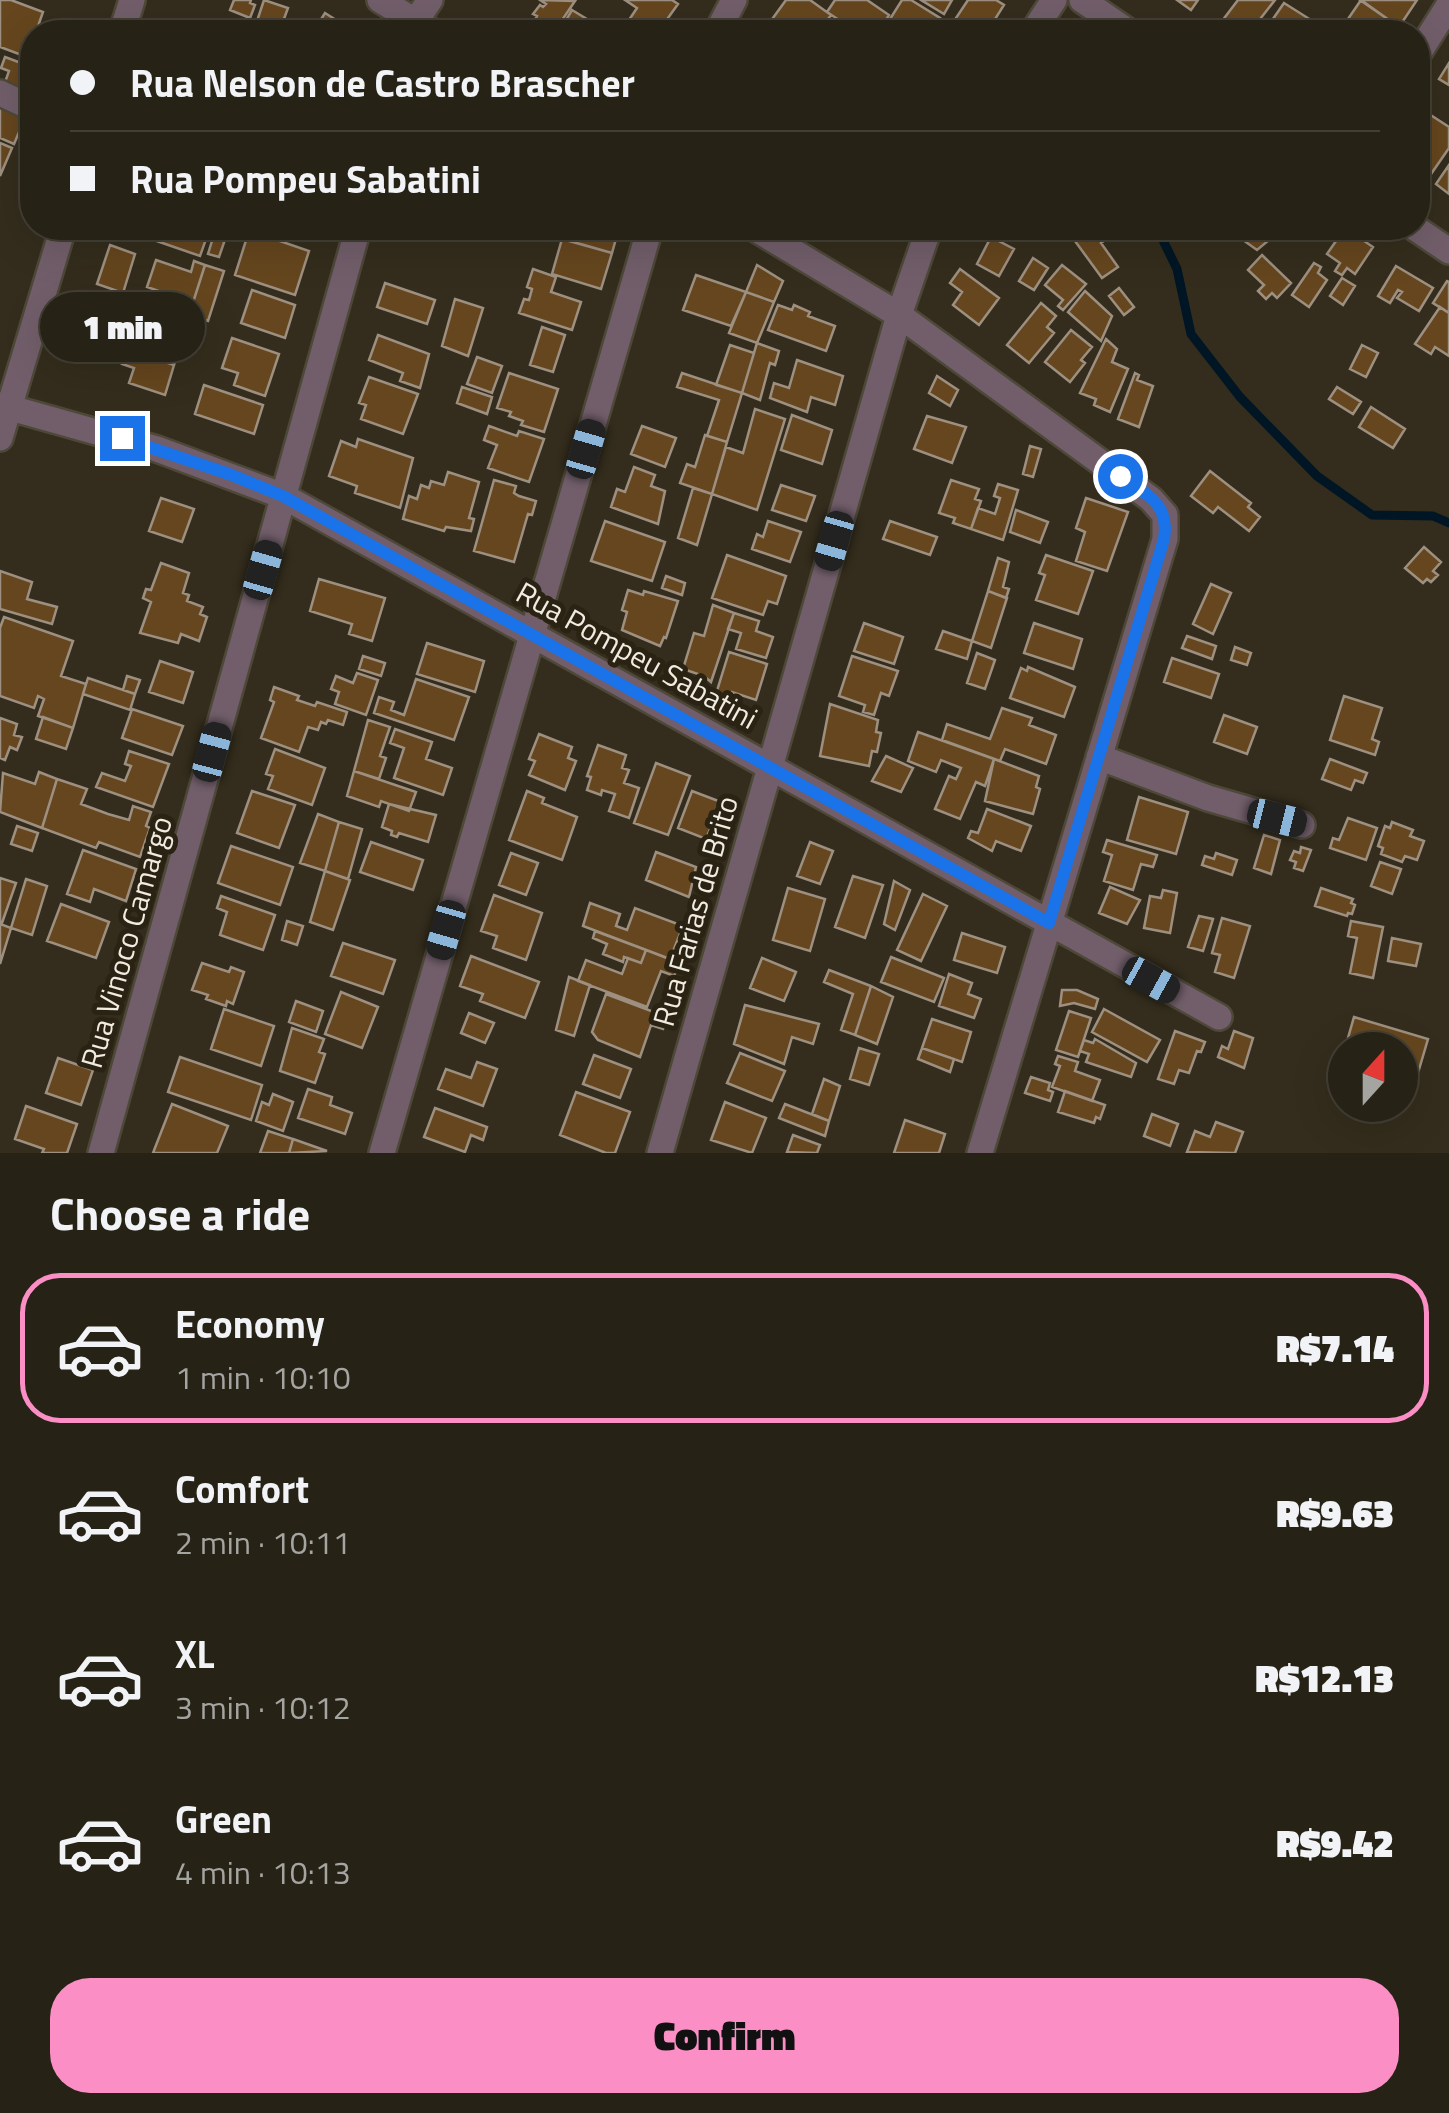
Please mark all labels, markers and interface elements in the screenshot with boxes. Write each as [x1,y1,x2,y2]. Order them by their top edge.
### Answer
text: Rua Nelson de Castro Brascher [130,54,635,112]
text: Rua Pompeu Sabatini [130,150,481,208]
callout: 1 min [39,293,204,363]
text: 1 min [83,303,162,351]
route end [100,416,145,461]
car [563,416,609,482]
route start [1098,454,1143,499]
car [811,508,857,574]
car [240,537,286,603]
street label: Rua Pompeu Sabatini [508,569,766,741]
car [190,719,234,785]
street label: Rua Farias de Brito [640,790,750,1032]
car [1244,796,1310,840]
street label: Rua Vinoco Camargo [68,811,184,1073]
car [423,897,469,963]
car [1117,952,1185,1008]
north arrow [1328,1032,1418,1122]
map controls [1328,1032,1418,1122]
text: Choose a ride [50,1179,310,1247]
text: Economy [175,1295,325,1353]
icon: car [55,1303,145,1393]
text: R$7.14 [1276,1319,1394,1377]
text: 1 min · 10:10 [175,1353,351,1401]
text: Comfort [175,1460,309,1518]
icon: car [55,1468,145,1558]
text: R$9.63 [1276,1484,1394,1542]
text: 2 min · 10:11 [175,1518,351,1566]
text: XL [175,1625,215,1683]
icon: car [55,1633,145,1723]
text: R$12.13 [1255,1649,1394,1707]
text: 3 min · 10:12 [175,1683,351,1731]
text: Green [175,1790,272,1848]
icon: car [55,1798,145,1888]
text: R$9.42 [1276,1814,1394,1872]
text: 4 min · 10:13 [175,1848,351,1896]
button: Confirm [50,1978,1399,2093]

